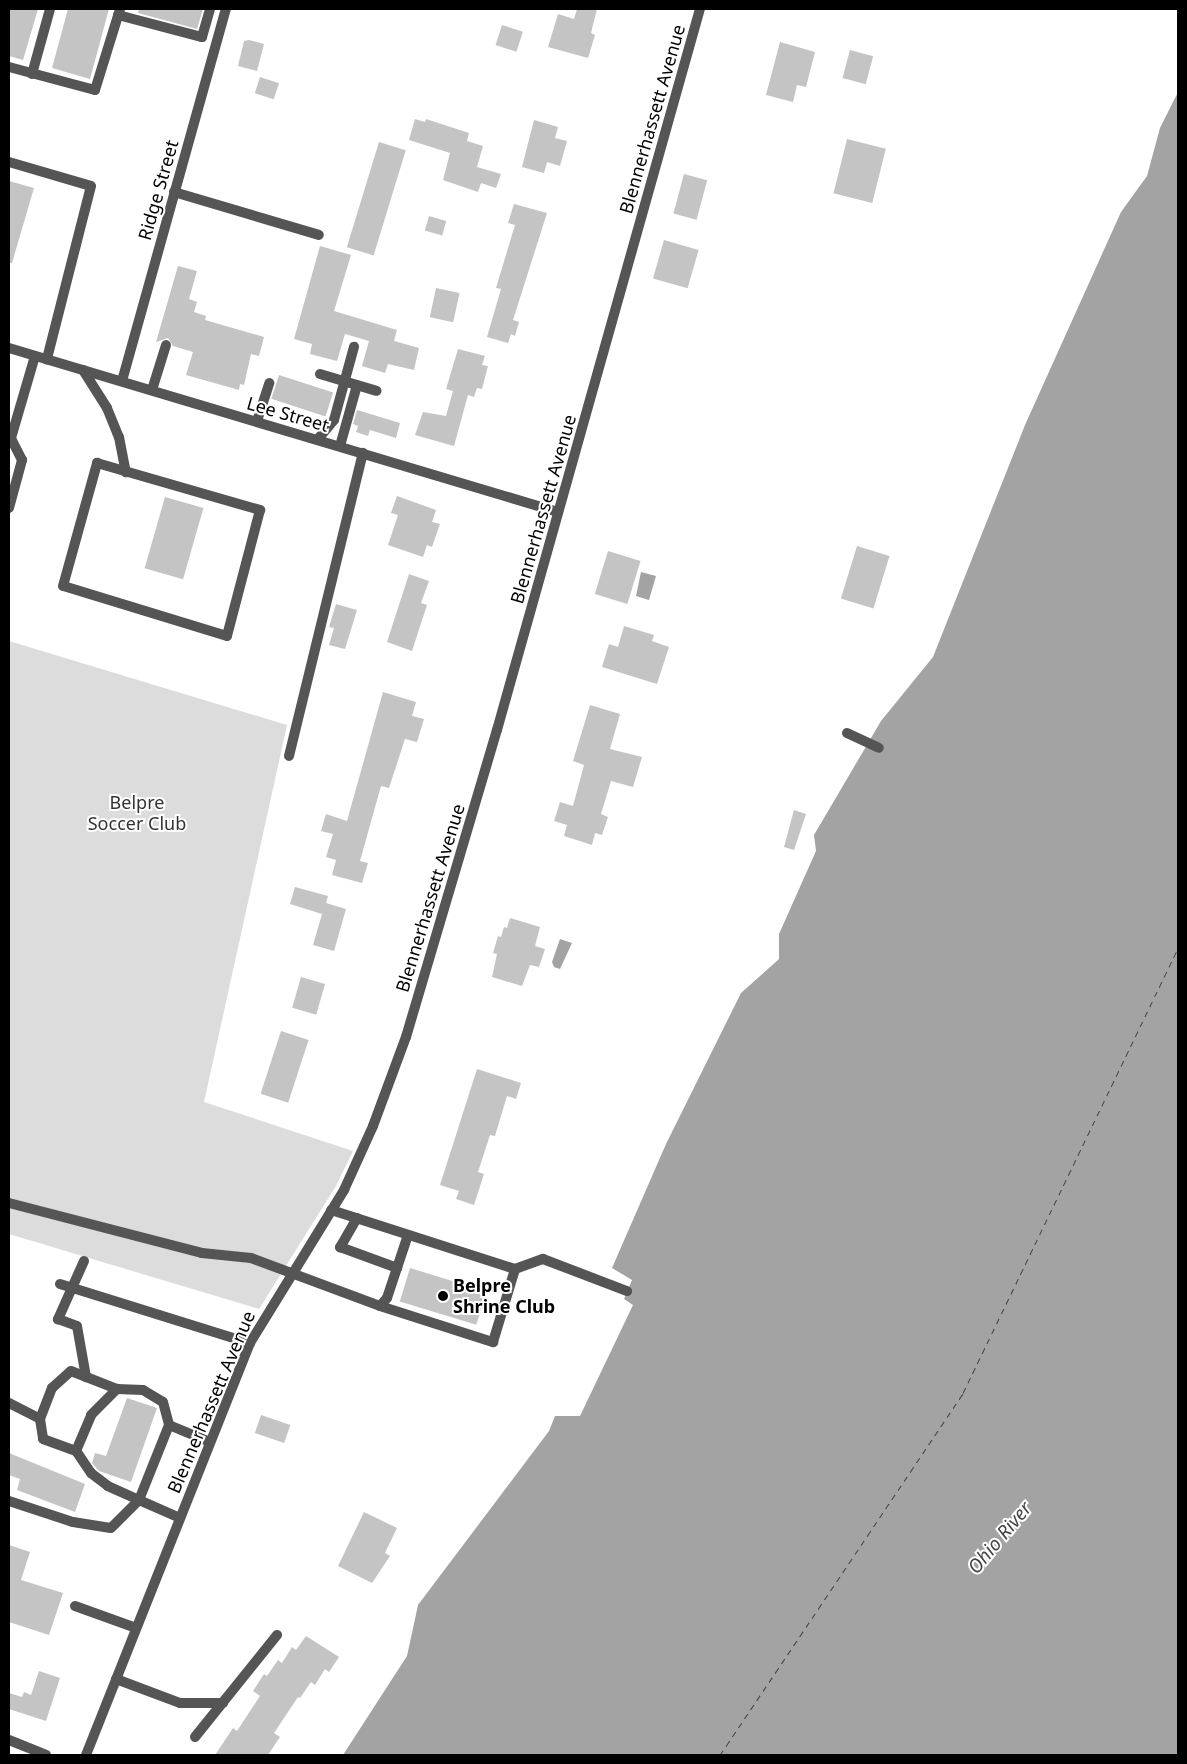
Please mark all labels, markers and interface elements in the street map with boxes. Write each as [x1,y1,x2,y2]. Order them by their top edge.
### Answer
street label: Blennerhassett Avenue [615,22,689,216]
street label: Ridge Street [133,137,183,243]
street label: Lee Street [244,392,332,436]
street label: Blennerhassett Avenue [506,412,580,606]
park label: Belpre Soccer Club [88,792,186,834]
street label: Blennerhassett Avenue [391,801,469,995]
place label: Belpre Shrine Club [453,1275,555,1318]
marker: Belpre Shrine Club [437,1290,449,1302]
street label: Blennerhassett Avenue [163,1308,259,1496]
water label: Ohio River [963,1497,1037,1579]

